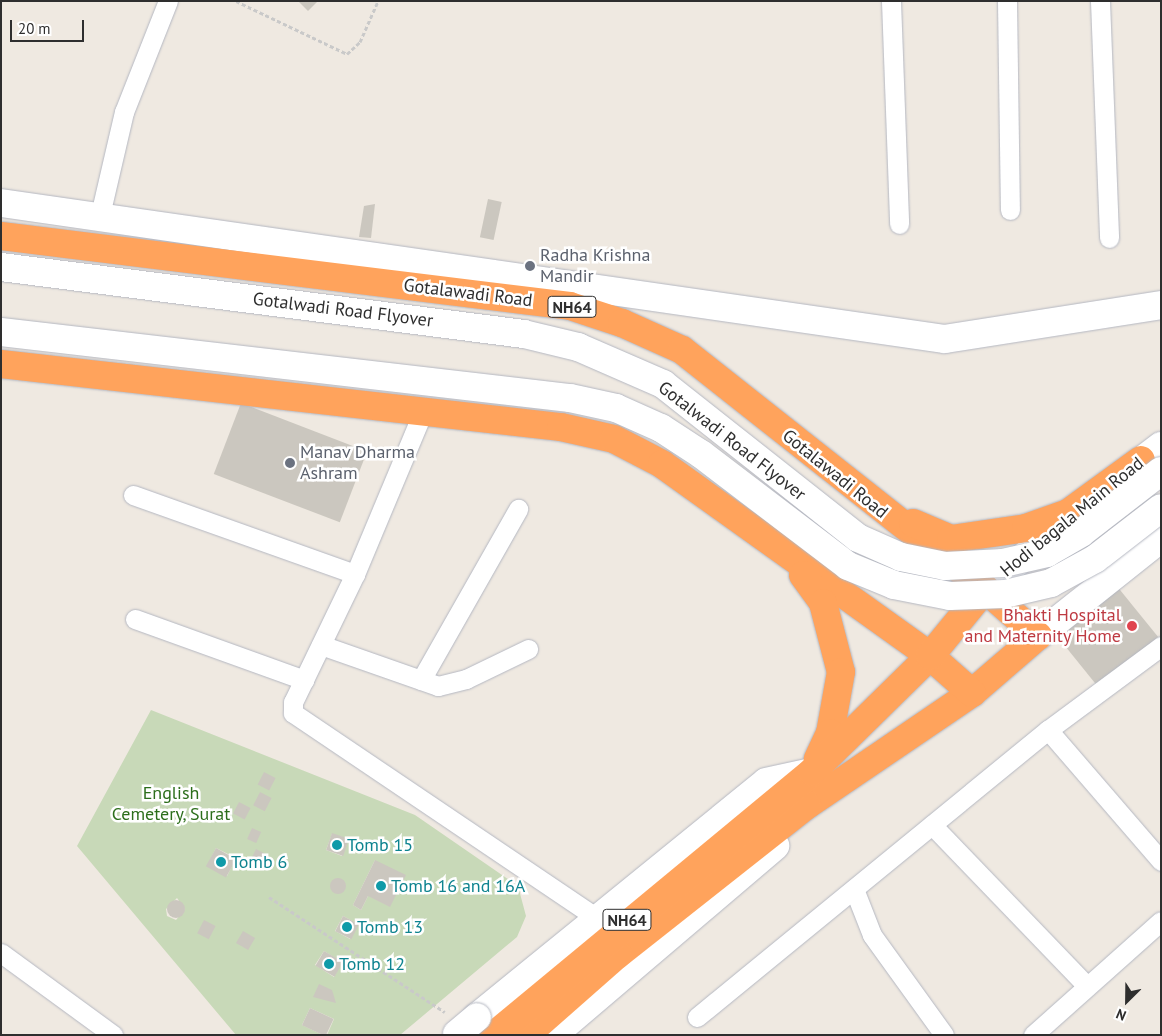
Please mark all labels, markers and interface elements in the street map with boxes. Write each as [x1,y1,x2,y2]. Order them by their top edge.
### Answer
scale bar [12,10,86,42]
text: 20 m [18,19,51,38]
place label: Radha Krishna Mandir [540,245,650,288]
marker: Radha Krishna Mandir [524,260,536,272]
street label: Gotalawadi Road [402,274,534,312]
street label: Gotalwadi Road Flyover [252,288,434,332]
road number: NH64 [547,294,597,320]
street label: Gotalwadi Road Flyover [654,377,810,505]
street label: Gotalawadi Road [778,425,892,523]
place label: Manav Dharma Ashram [300,442,416,484]
street label: Hodi bagala Main Road [996,453,1148,581]
marker: Manav Dharma Ashram [284,457,296,469]
place label: Bhakti Hospital and Maternity Home [964,605,1121,648]
marker: Bhakti Hospital and Maternity Home [1125,619,1139,633]
park label: English Cemetery, Surat [111,783,231,826]
place label: Tomb 15 [347,834,413,856]
marker: Tomb 15 [331,839,343,851]
place label: Tomb 6 [231,851,287,873]
marker: Tomb 6 [215,856,227,868]
place label: Tomb 16 and 16A [391,875,525,897]
marker: Tomb 16 and 16A [375,880,387,892]
road number: NH64 [602,906,652,934]
place label: Tomb 13 [357,916,423,938]
marker: Tomb 13 [341,921,353,933]
place label: Tomb 12 [339,953,405,975]
marker: Tomb 12 [323,958,335,970]
north arrow [1102,976,1152,1026]
text: N [1113,1005,1129,1025]

